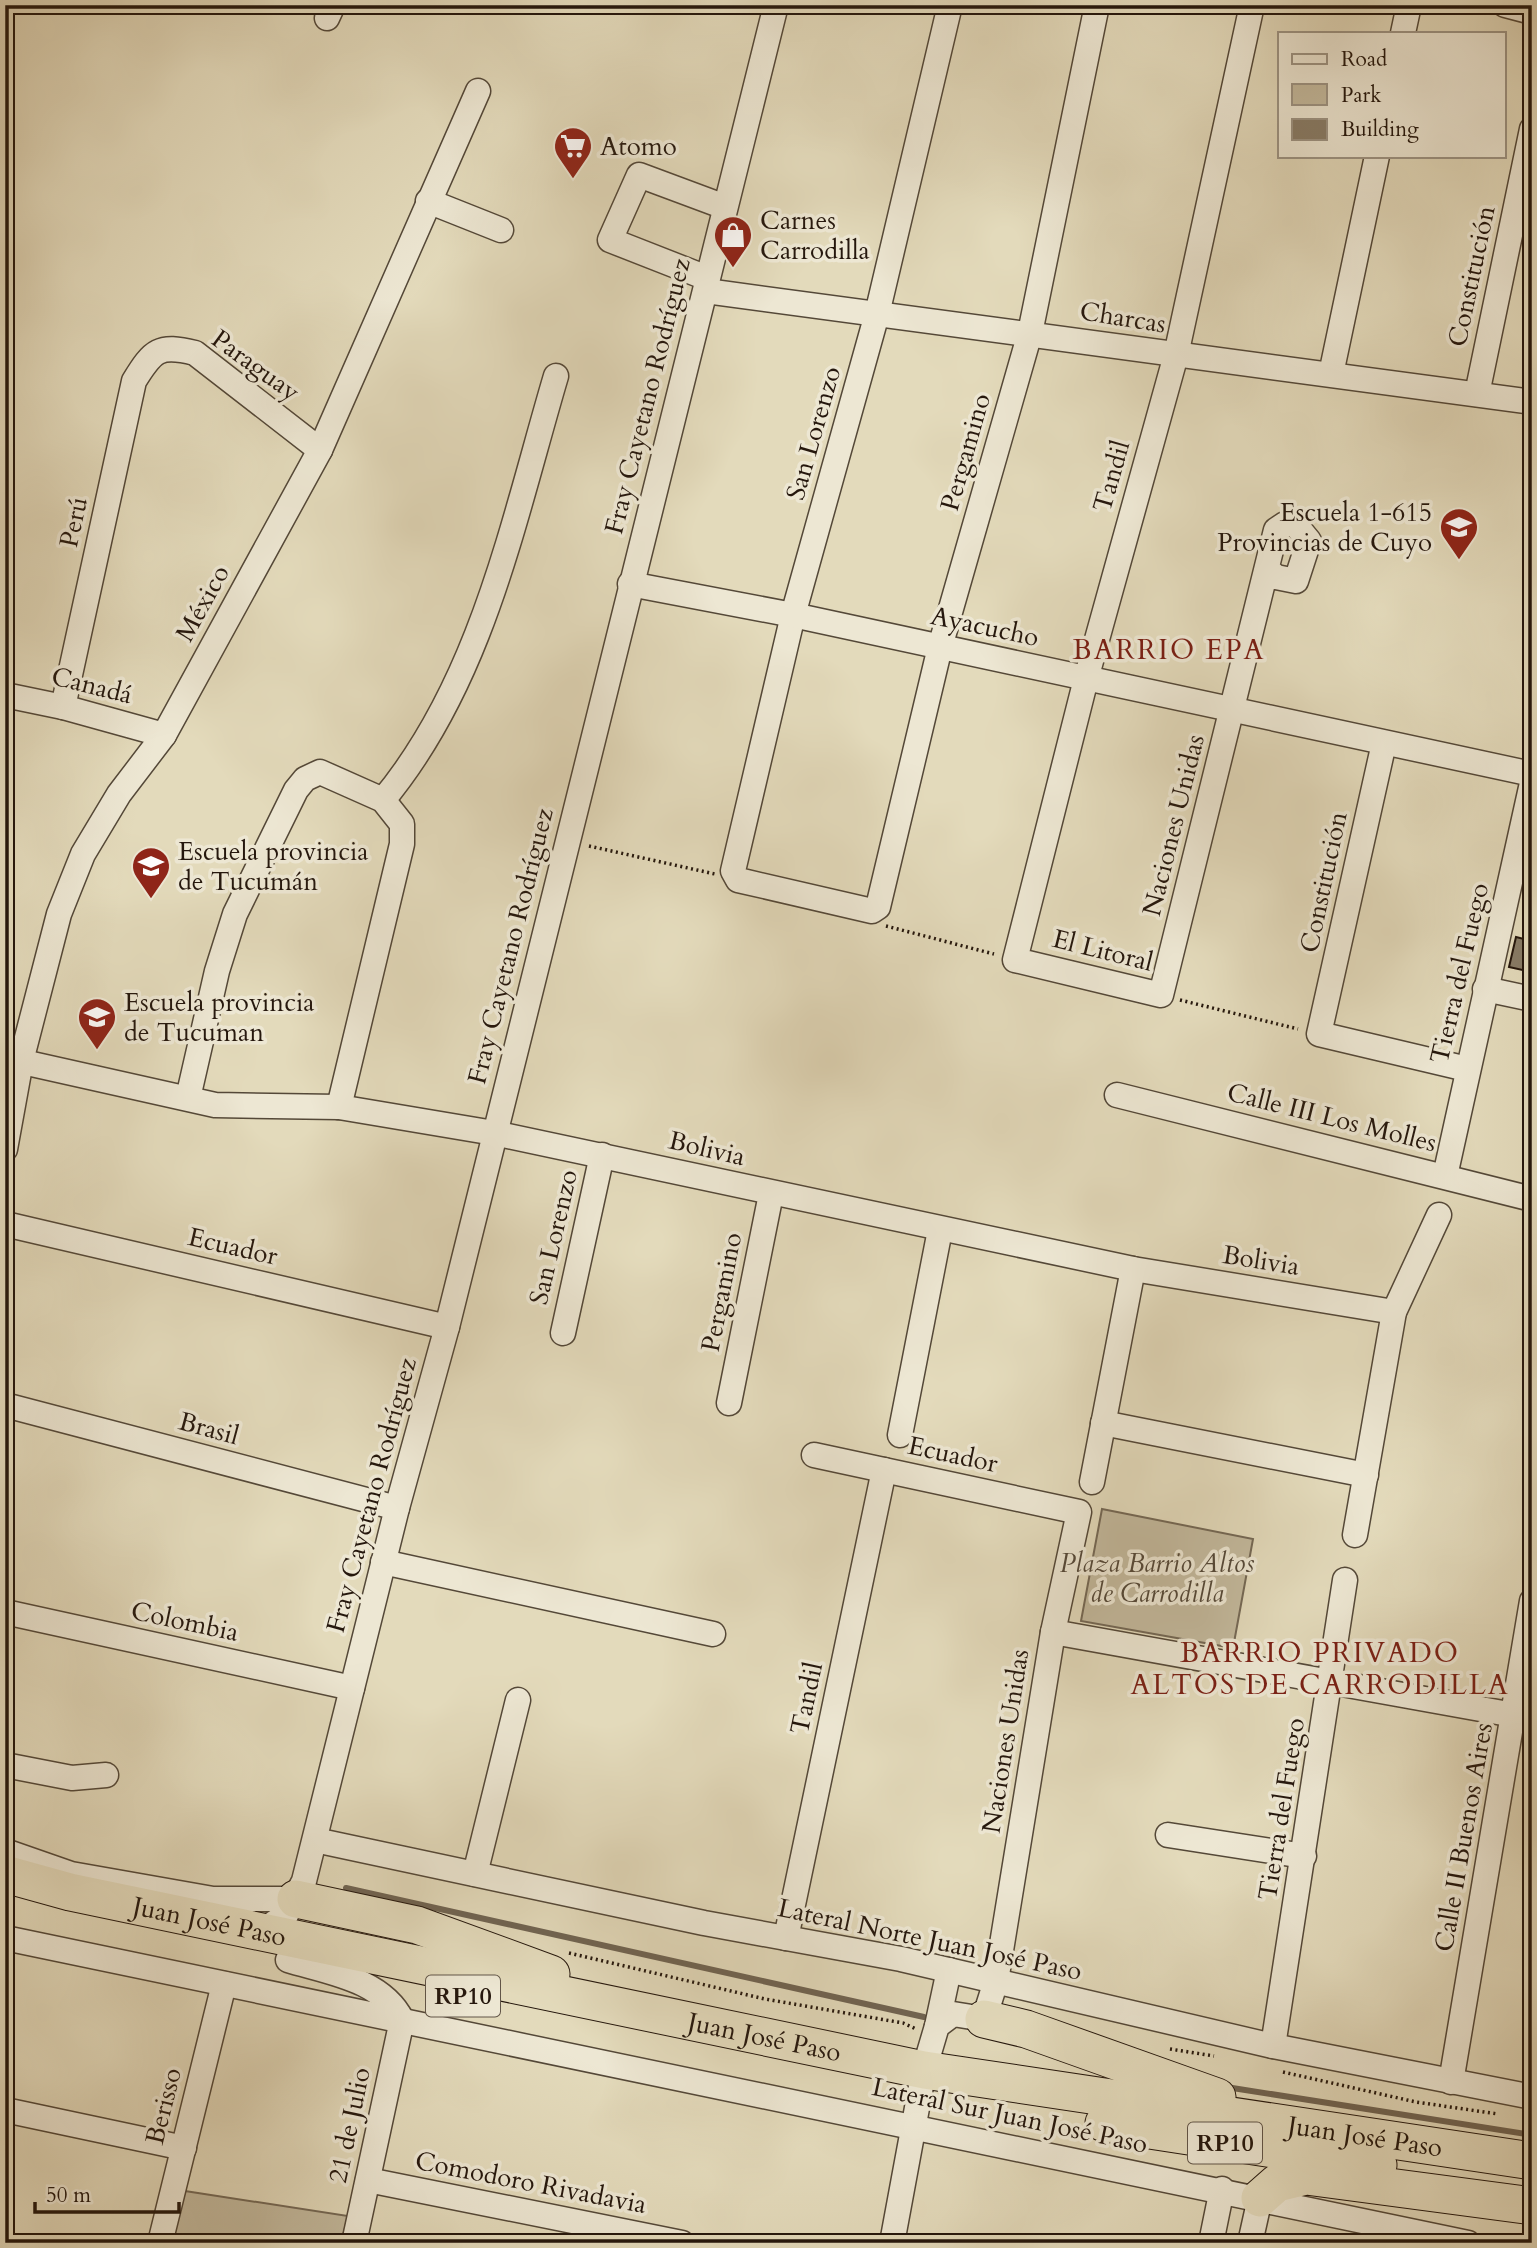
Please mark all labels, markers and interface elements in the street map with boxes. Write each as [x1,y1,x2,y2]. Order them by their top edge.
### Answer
legend [1278,32,1506,158]
text: Road [1341,45,1387,74]
text: Park [1341,81,1382,110]
text: Building [1341,115,1419,144]
supermarket icon: Atomo [552,125,594,180]
place label: Atomo [600,129,677,164]
street label: Constitución [1439,202,1504,350]
place label: Carnes Carrodilla [760,203,870,268]
shop icon: Carnes Carrodilla [712,214,754,269]
street label: Fray Cayetano Rodríguez [596,254,699,538]
street label: Charcas [1077,293,1168,342]
street label: Paraguay [205,322,307,409]
street label: San Lorenzo [778,362,849,504]
street label: Pergamino [932,389,999,515]
street label: Tandil [1085,436,1138,516]
street label: Perú [51,494,96,551]
place label: Escuela 1-615 Provincias de Cuyo [1217,495,1432,560]
school or university icon: Escuela 1-615 Provincias de Cuyo [1438,506,1480,561]
street label: México [167,559,238,648]
street label: Ayacucho [928,598,1042,655]
district label: BARRIO EPA [1073,631,1265,669]
street label: Canadá [48,659,136,712]
street label: Naciones Unidas [1134,731,1213,920]
street label: Fray Cayetano Rodríguez [459,804,562,1088]
street label: Constitución [1291,808,1356,956]
place label: Escuela provincia de Tucumán [178,834,369,899]
school or university icon: Escuela provincia de Tucumán [130,845,172,900]
street label: Tierra del Fuego [1422,879,1497,1067]
street label: El Litoral [1049,921,1157,980]
place label: Escuela provincia de Tucuman [124,985,315,1050]
school or university icon: Escuela provincia de Tucuman [76,996,118,1051]
street label: Calle III Los Molles [1224,1075,1440,1160]
street label: Bolivia [665,1123,749,1174]
street label: San Lorenzo [521,1166,586,1308]
street label: Ecuador [185,1219,282,1274]
street label: Pergamino [693,1230,750,1355]
street label: Bolivia [1220,1237,1302,1284]
street label: Fray Cayetano Rodríguez [318,1353,425,1636]
street label: Brasil [175,1404,243,1453]
street label: Ecuador [905,1428,1001,1481]
park label: Plaza Barrio Altos de Carrodilla [1060,1546,1254,1611]
street label: Colombia [128,1593,242,1650]
district label: BARRIO PRIVADO ALTOS DE CARRODILLA [1130,1634,1510,1704]
street label: Naciones Unidas [974,1646,1037,1836]
street label: Tandil [782,1658,831,1737]
street label: Tierra del Fuego [1250,1715,1313,1903]
street label: Calle II Buenos Aires [1426,1720,1501,1954]
street label: Juan José Paso [126,1888,289,1955]
street label: Lateral Norte Juan José Paso [775,1890,1085,1989]
road number: RP10 [426,1976,500,2017]
street label: Juan José Paso [681,2003,844,2070]
street label: Berisso [137,2064,190,2148]
street label: 21 de Julio [320,2064,379,2186]
street label: Lateral Sur Juan José Paso [869,2069,1151,2162]
street label: Juan José Paso [1282,2107,1445,2165]
road number: RP10 [1188,2122,1262,2164]
street label: Comodoro Rivadavia [412,2143,650,2222]
scale bar [35,2171,178,2215]
text: 50 m [46,2181,91,2210]

